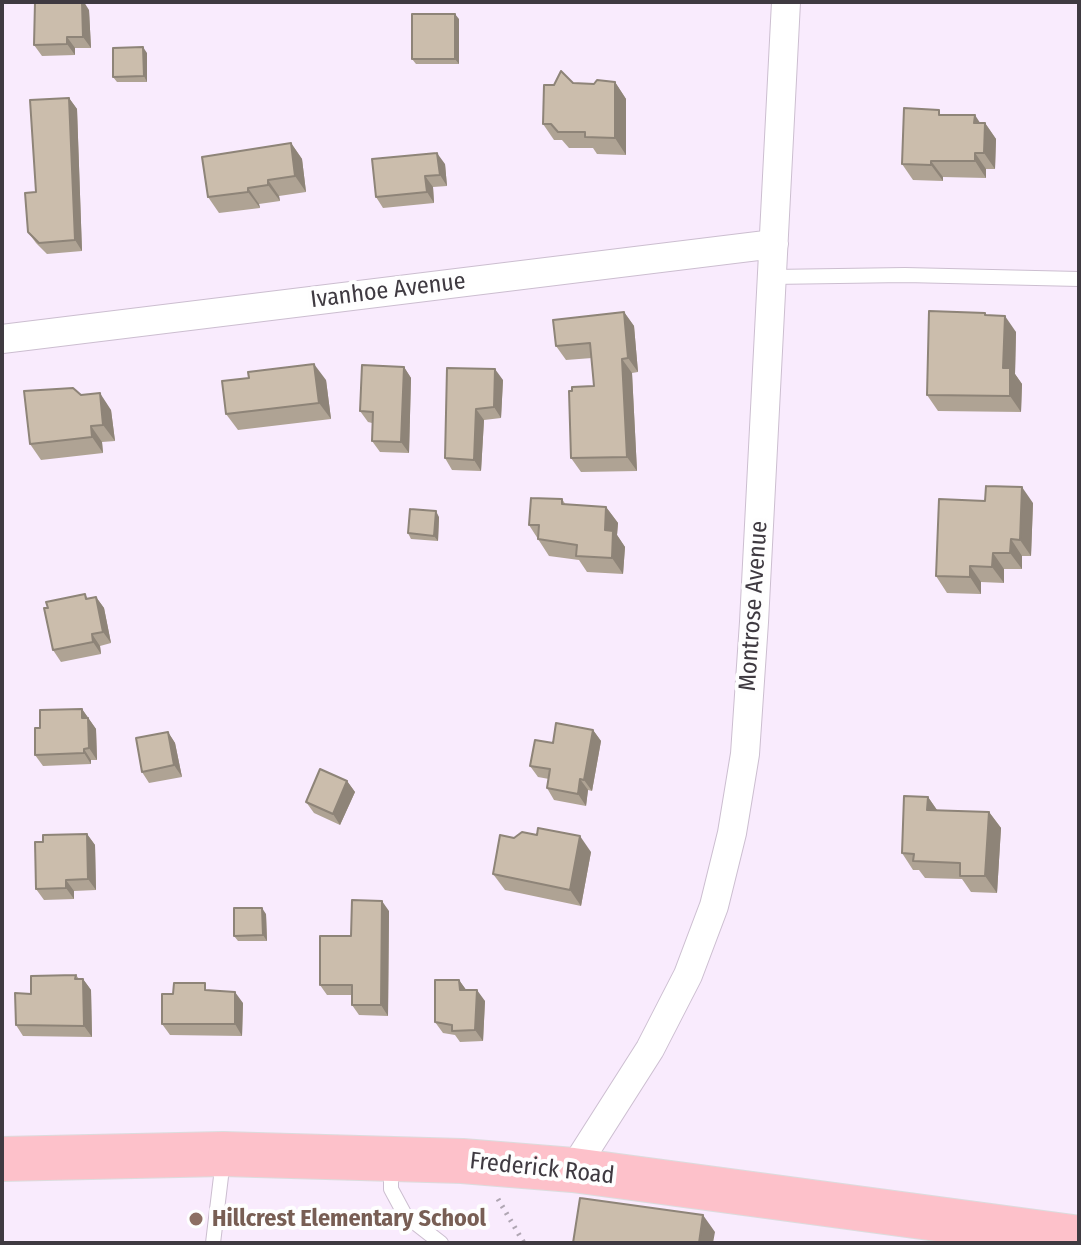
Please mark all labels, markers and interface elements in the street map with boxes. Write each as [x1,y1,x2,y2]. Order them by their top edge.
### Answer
street label: Ivanhoe Avenue [309,267,467,315]
street label: Montrose Avenue [734,520,774,692]
street label: Frederick Road [468,1147,616,1191]
place label: Hillcrest Elementary School [212,1205,486,1233]
marker: Hillcrest Elementary School [187,1210,205,1228]

